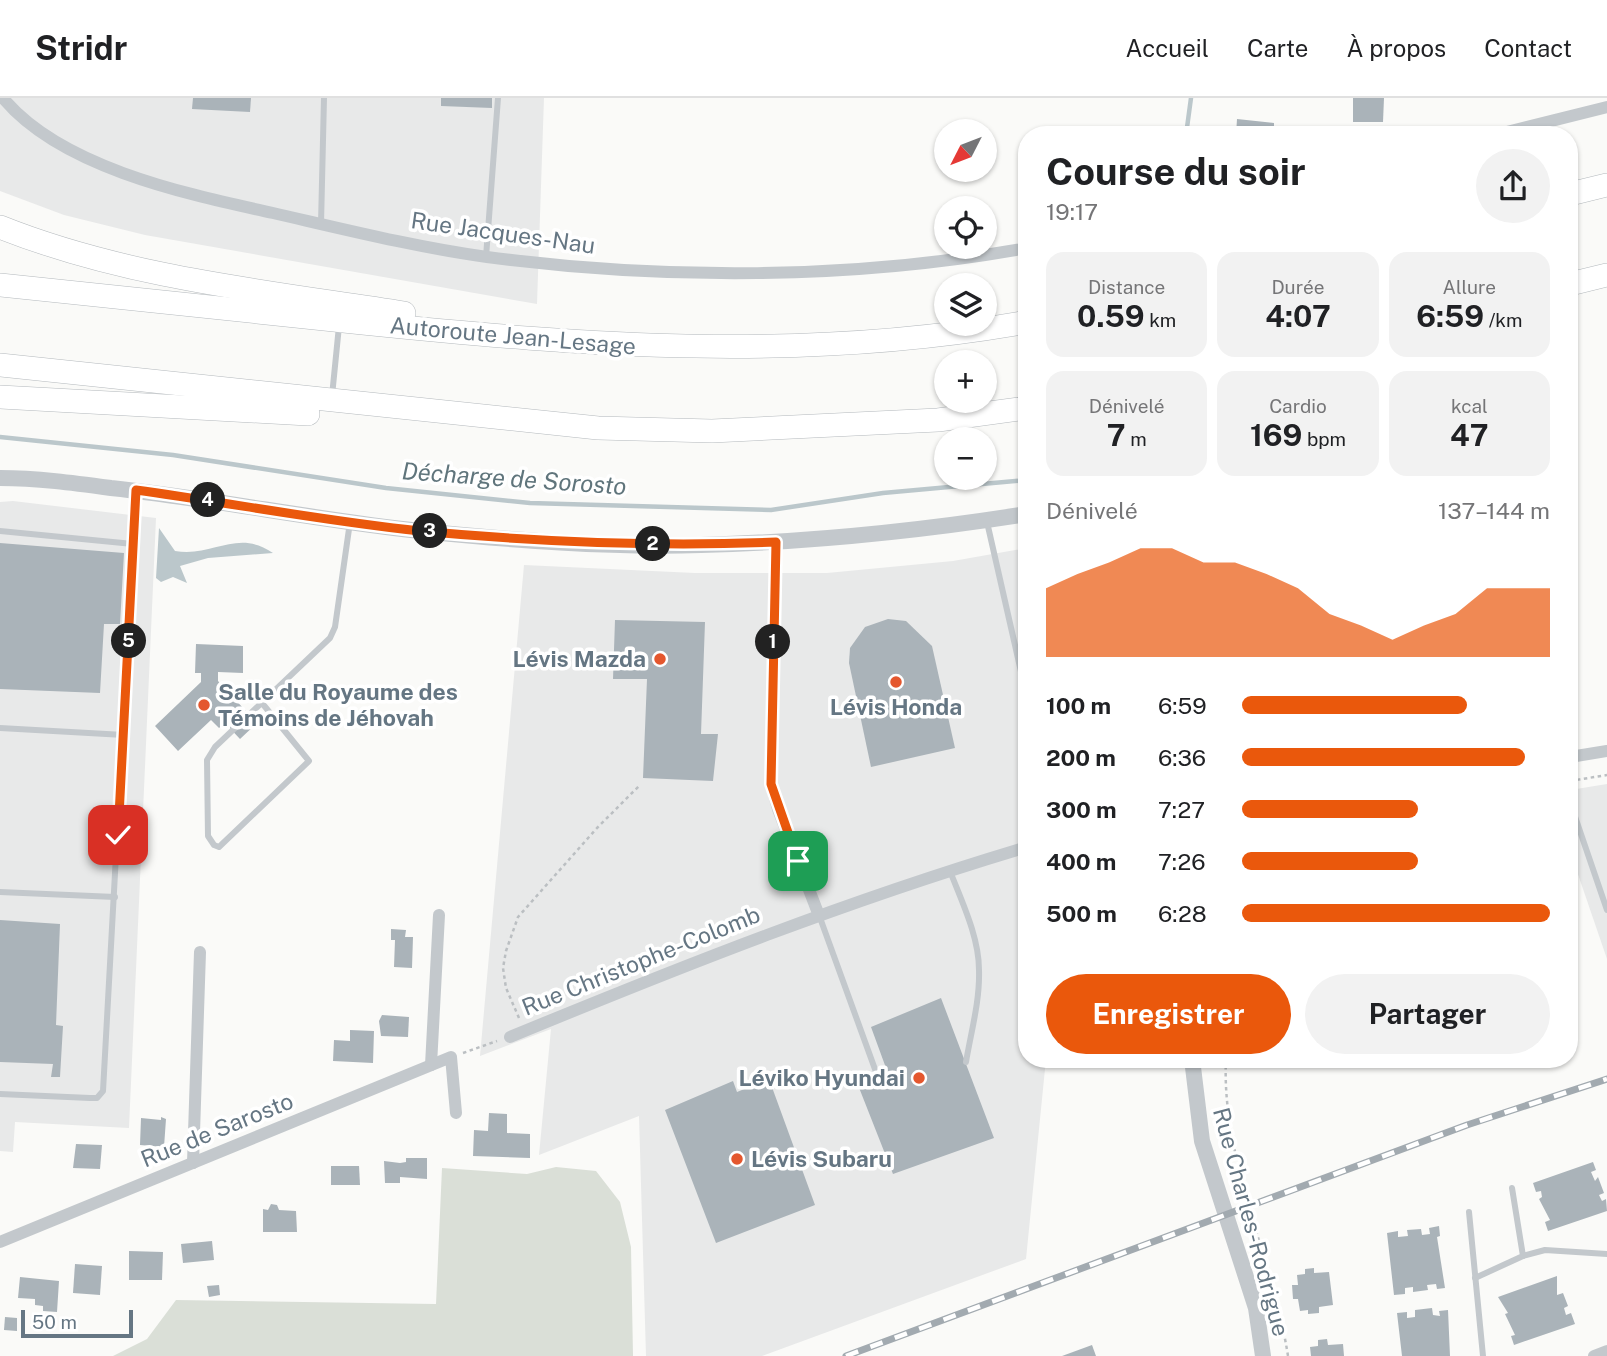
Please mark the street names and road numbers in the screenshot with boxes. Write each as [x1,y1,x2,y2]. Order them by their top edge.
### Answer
street label: Rue Jacques-Nau [409,206,597,259]
street label: Autoroute Jean-Lesage [389,311,637,360]
street label: Rue Christophe-Colomb [518,900,764,1021]
street label: Rue de Sarosto [137,1087,297,1172]
street label: Rue Charles-Rodrigue [1208,1105,1295,1339]

